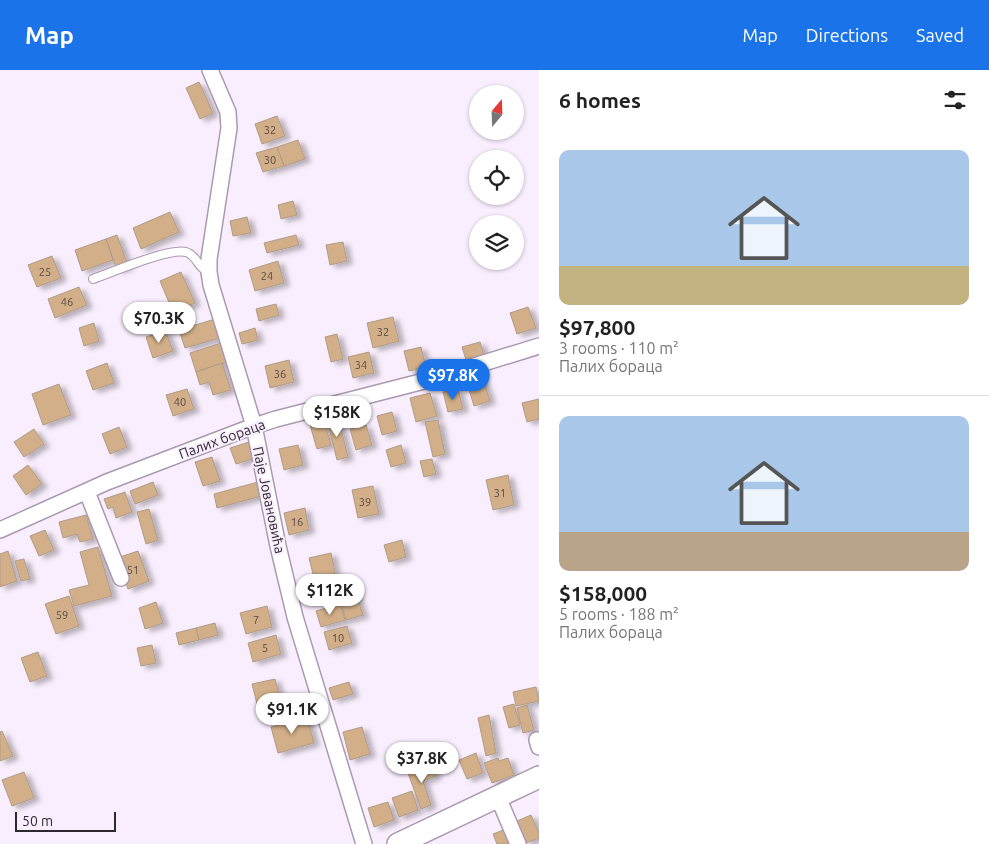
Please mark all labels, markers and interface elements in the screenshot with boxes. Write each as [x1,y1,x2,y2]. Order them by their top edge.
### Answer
text: Map [25,22,74,49]
text: Map [742,25,778,45]
text: Directions [806,25,888,45]
text: Saved [916,25,964,45]
north arrow [469,85,524,140]
map controls [469,85,524,270]
icon: filters [941,86,969,114]
text: 6 homes [559,88,641,112]
house number: 32 [264,124,276,136]
button: locate [469,150,524,205]
house number: 30 [264,154,276,166]
icon: home [719,183,809,273]
button: layers [469,215,524,270]
house number: 25 [39,266,51,278]
house number: 24 [261,270,273,282]
house number: 46 [61,296,73,308]
pin: $70.3K [118,302,200,344]
text: $70.3K [134,309,184,327]
text: $97,800 [559,315,635,339]
house number: 32 [377,326,389,338]
text: 3 rooms · 110 m² [559,339,679,357]
text: Палих бораца [559,357,663,375]
pin: $97.8K [412,358,494,401]
house number: 34 [355,359,367,371]
text: $97.8K [428,366,478,384]
house number: 36 [274,368,286,380]
house number: 40 [174,396,186,408]
pin: $158K [302,396,372,438]
text: $158K [314,403,360,421]
street label: Палих бораца [177,416,267,462]
street label: Паје Јовановића [250,445,288,555]
icon: home [719,448,809,538]
house number: 31 [494,487,506,499]
house number: 39 [359,496,371,508]
house number: 16 [291,516,303,528]
house number: 51 [127,564,139,576]
pin: $112K [295,574,365,616]
text: $112K [307,581,353,599]
text: $158,000 [559,581,647,605]
text: 5 rooms · 188 m² [559,605,679,623]
house number: 59 [56,609,68,621]
house number: 7 [253,614,259,626]
text: Палих бораца [559,623,663,641]
house number: 10 [332,632,344,644]
house number: 5 [262,642,268,654]
pin: $91.1K [251,692,333,735]
text: $91.1K [267,700,317,718]
pin: $37.8K [381,742,463,784]
text: $37.8K [397,749,447,767]
scale bar [15,809,116,832]
text: 50 m [22,813,53,829]

